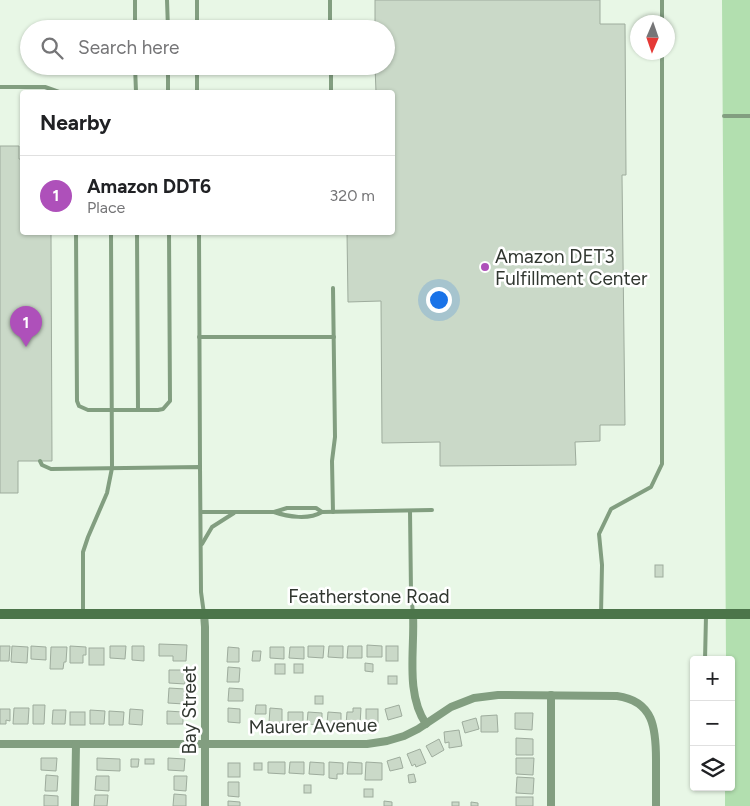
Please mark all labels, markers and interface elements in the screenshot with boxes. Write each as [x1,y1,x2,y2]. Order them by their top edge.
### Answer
north arrow [630,15,675,60]
search box [20,20,395,75]
icon: search [38,34,66,62]
text: Search here [78,36,180,59]
text: Nearby [40,110,111,135]
text: Amazon DDT6 [87,175,211,198]
text: 1 [53,186,59,205]
text: 320 m [330,186,375,205]
text: Place [87,198,125,217]
place label: Amazon DET3 Fulfillment Center [495,245,648,290]
marker: Amazon DET3 Fulfillment Center [479,261,491,273]
your location [426,287,452,313]
pin: 1 [10,306,42,347]
street label: Featherstone Road [288,585,450,608]
map controls [690,656,735,791]
button: + [690,656,735,701]
street label: Bay Street [178,665,201,755]
button: − [690,701,735,746]
street label: Maurer Avenue [249,713,377,739]
button: layers [690,746,735,791]

